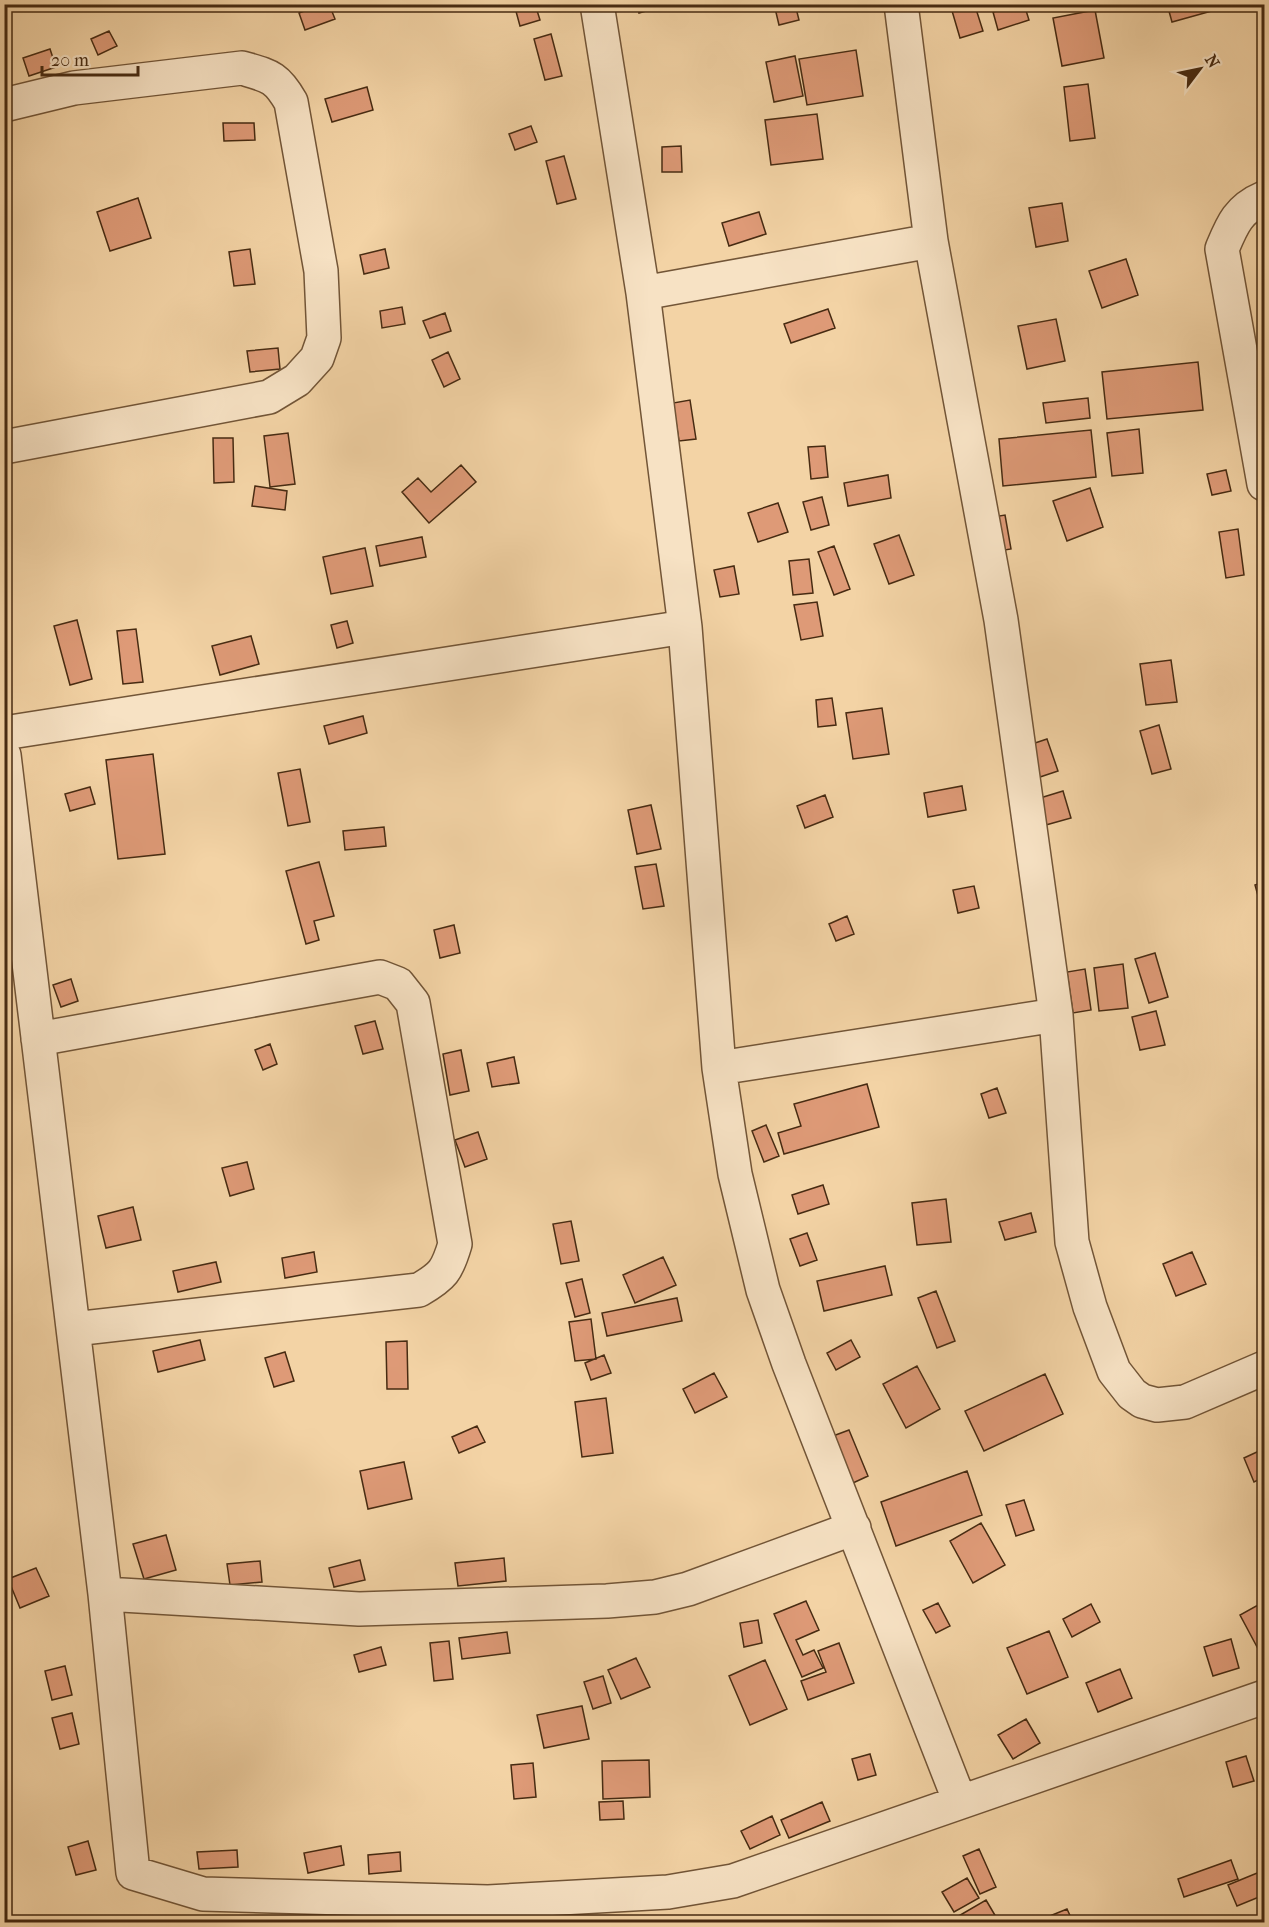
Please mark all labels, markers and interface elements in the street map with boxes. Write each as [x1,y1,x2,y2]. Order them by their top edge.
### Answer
scale bar [42,39,138,77]
north arrow [1170,39,1230,99]
text: 20 m [51,50,89,71]
text: N [1201,51,1224,72]

